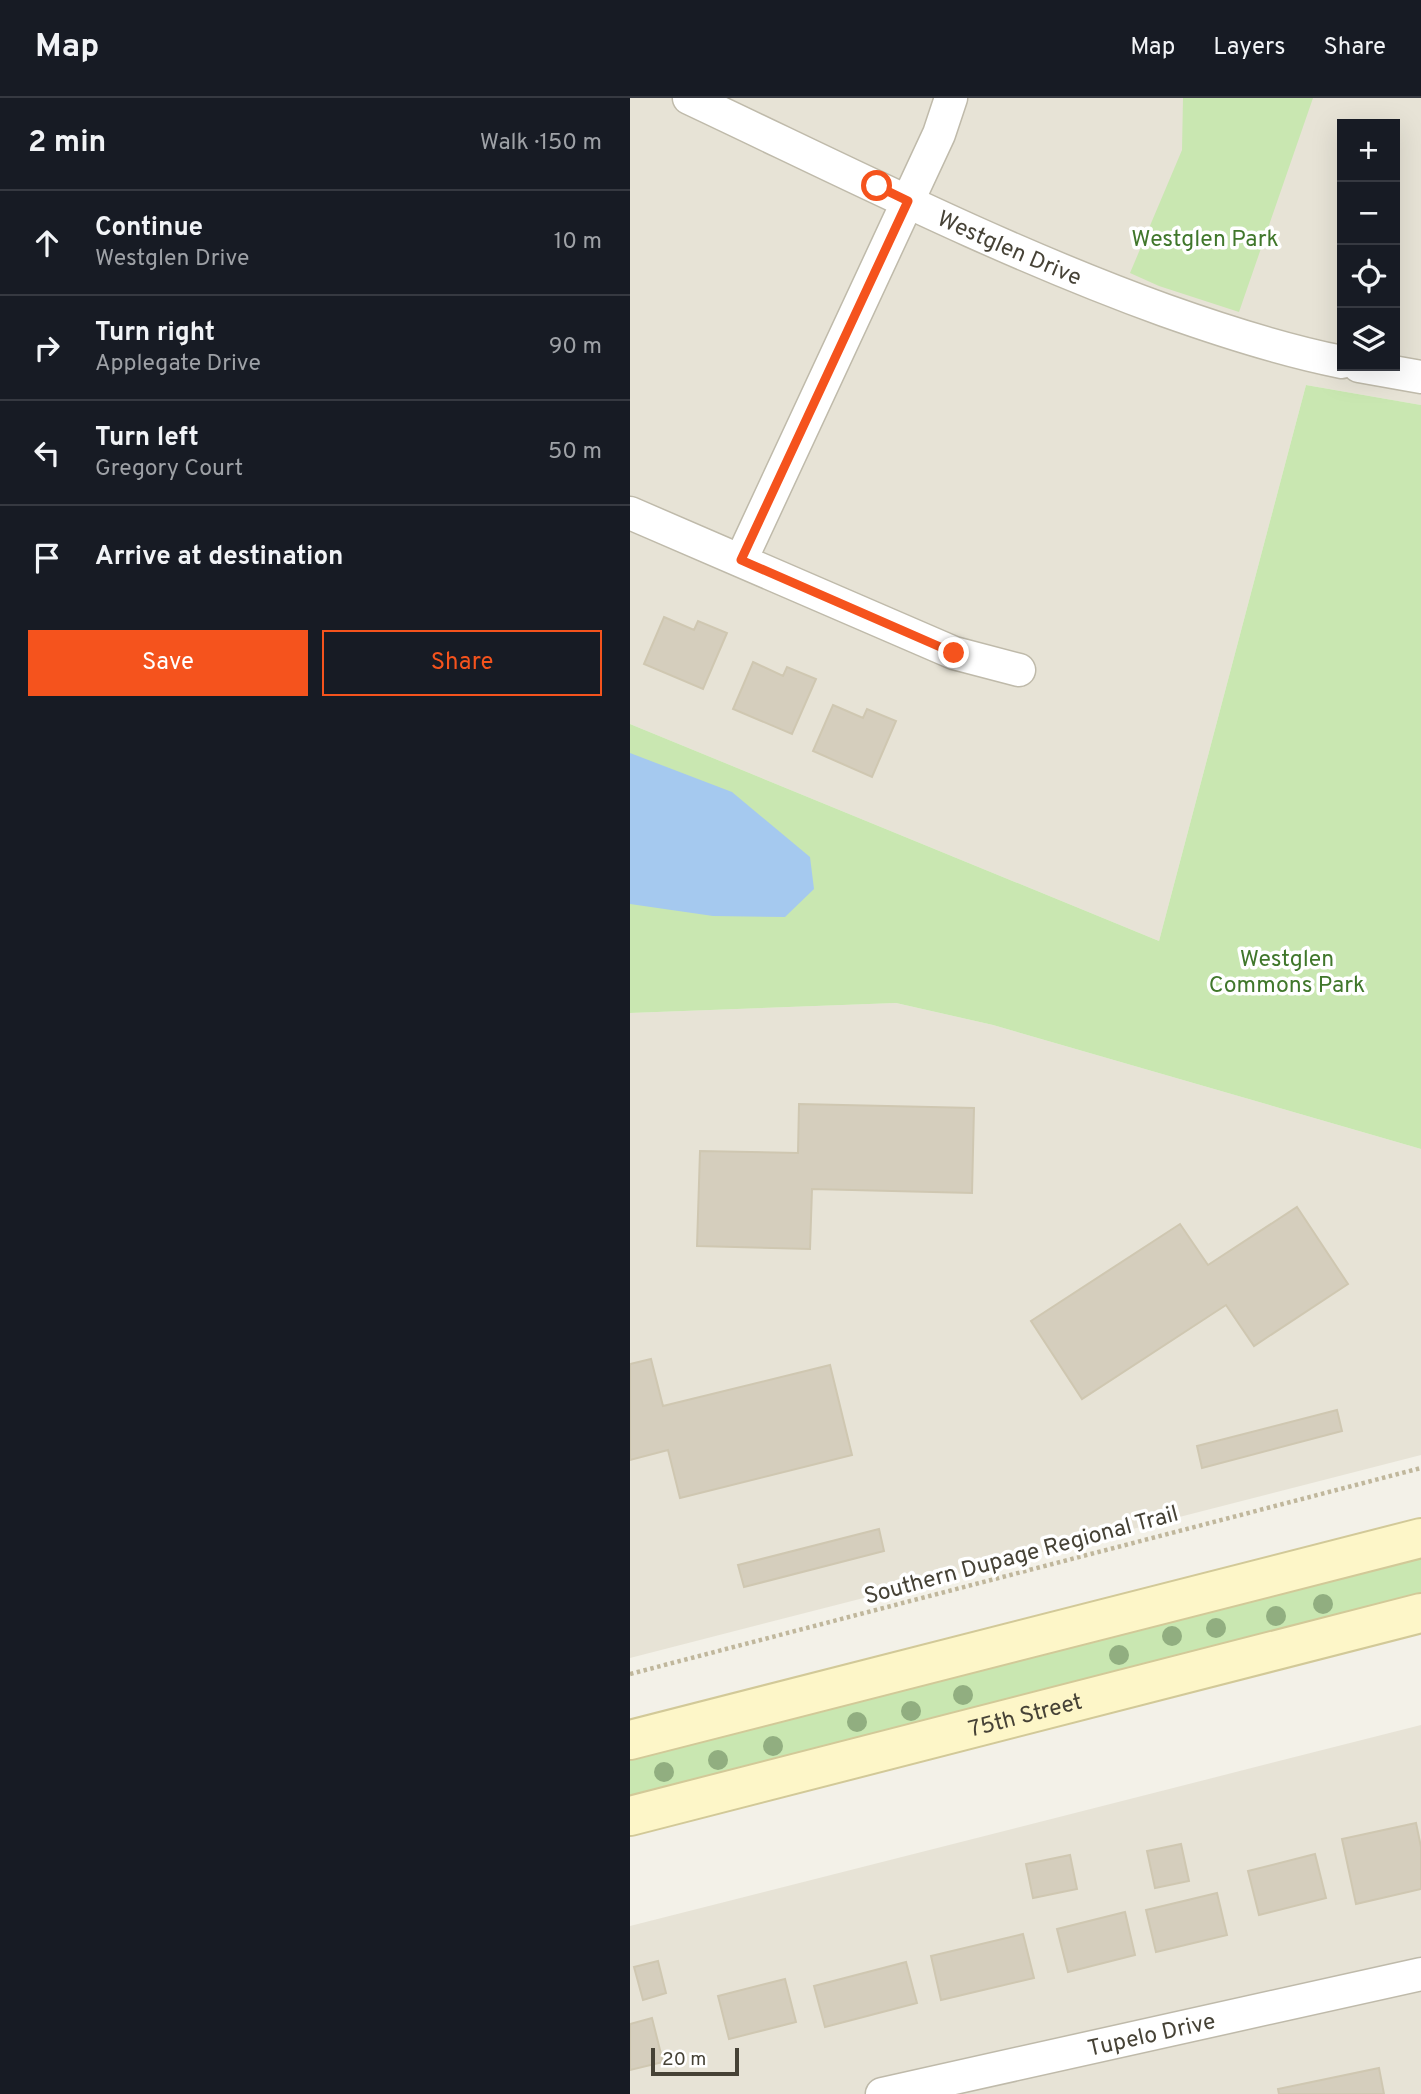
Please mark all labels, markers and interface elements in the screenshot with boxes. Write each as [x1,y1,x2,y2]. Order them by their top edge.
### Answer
text: Map [35,27,99,69]
text: Map [1130,33,1175,63]
text: Layers [1213,33,1285,63]
text: Share [1323,33,1386,63]
map controls [1337,119,1400,371]
button: + [1337,119,1400,182]
text: 2 min [28,125,106,162]
text: Walk · 150 m [480,129,602,158]
route start [861,170,892,201]
button: − [1337,182,1400,245]
street label: Westglen Drive [932,206,1085,294]
text: Continue [95,212,203,245]
icon: ahead [28,224,66,262]
park label: Westglen Park [1131,226,1279,255]
text: 10 m [554,228,602,257]
text: Westglen Drive [95,245,249,274]
button: locate [1337,245,1400,308]
button: layers [1337,308,1400,371]
text: Turn right [95,317,215,350]
icon: right [28,329,66,367]
text: 90 m [549,333,602,362]
text: Applegate Drive [95,350,261,379]
text: Turn left [95,422,199,455]
icon: left [28,434,66,472]
text: 50 m [548,438,602,467]
text: Gregory Court [95,455,243,484]
icon: arrive [28,539,66,577]
text: Arrive at destination [95,541,343,574]
button: Save [28,630,308,696]
button: Share [322,630,602,696]
route end [938,637,969,668]
park label: Westglen Commons Park [1209,946,1365,1001]
street label: Southern Dupage Regional Trail [861,1500,1182,1612]
street label: 75th Street [966,1689,1086,1745]
street label: Tupelo Drive [1085,2008,1219,2065]
scale bar [651,2045,738,2077]
text: 20 m [662,2048,706,2072]

